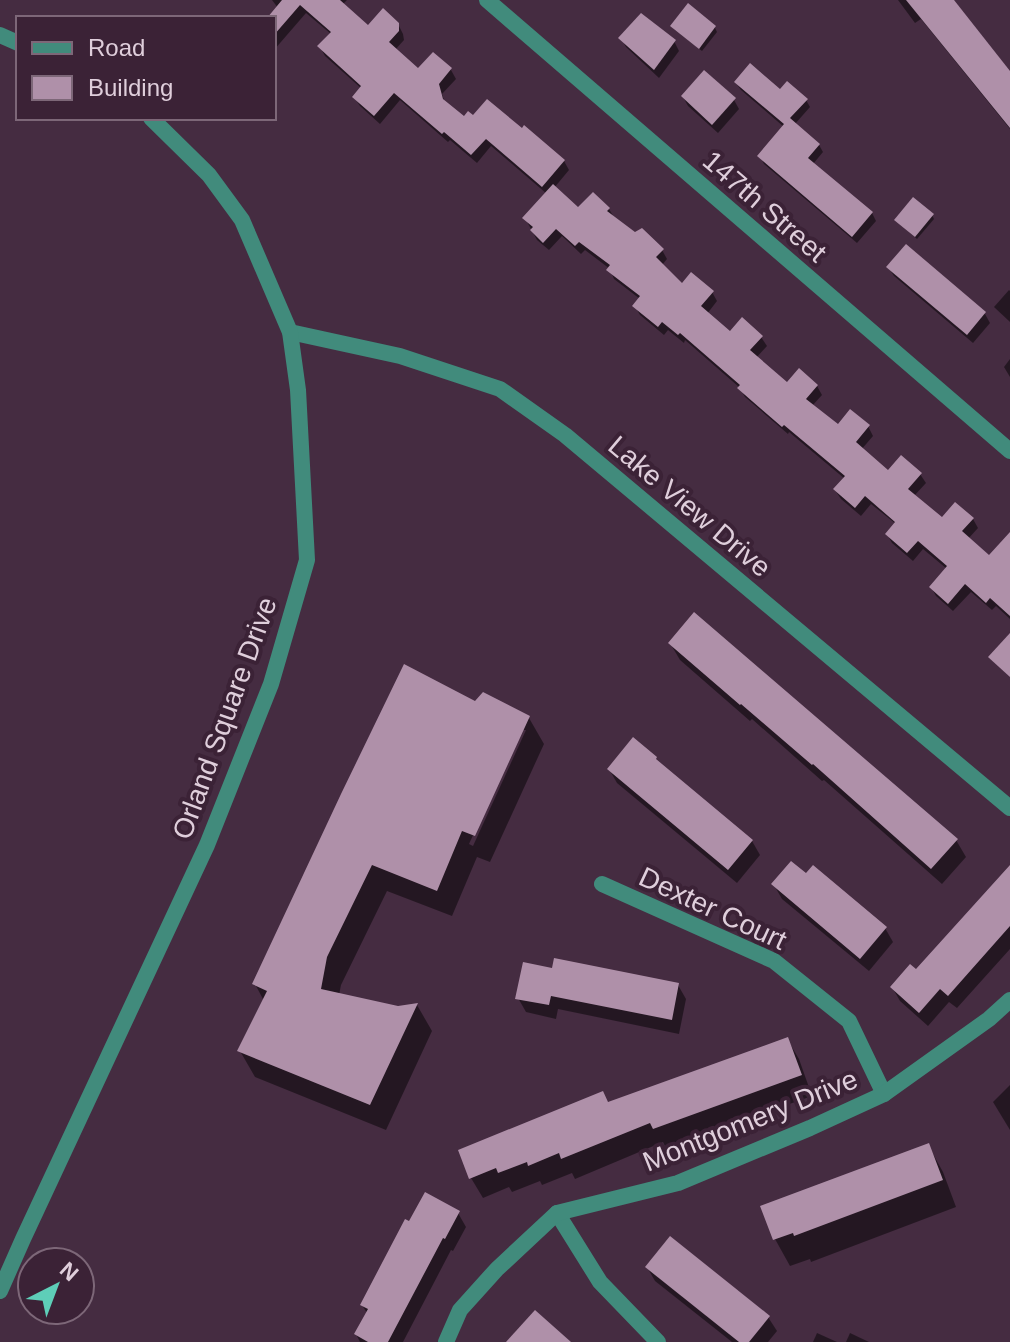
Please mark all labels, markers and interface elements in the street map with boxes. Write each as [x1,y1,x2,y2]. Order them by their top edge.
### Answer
legend [16,16,276,120]
text: Road [88,34,145,61]
text: Building [88,74,173,101]
street label: 147th Street [697,145,833,268]
street label: Lake View Drive [602,430,777,583]
street label: Orland Square Drive [166,593,283,843]
street label: Dexter Court [634,861,791,956]
street label: Montgomery Drive [638,1063,862,1178]
north arrow [16,1246,96,1326]
text: N [55,1257,83,1286]

